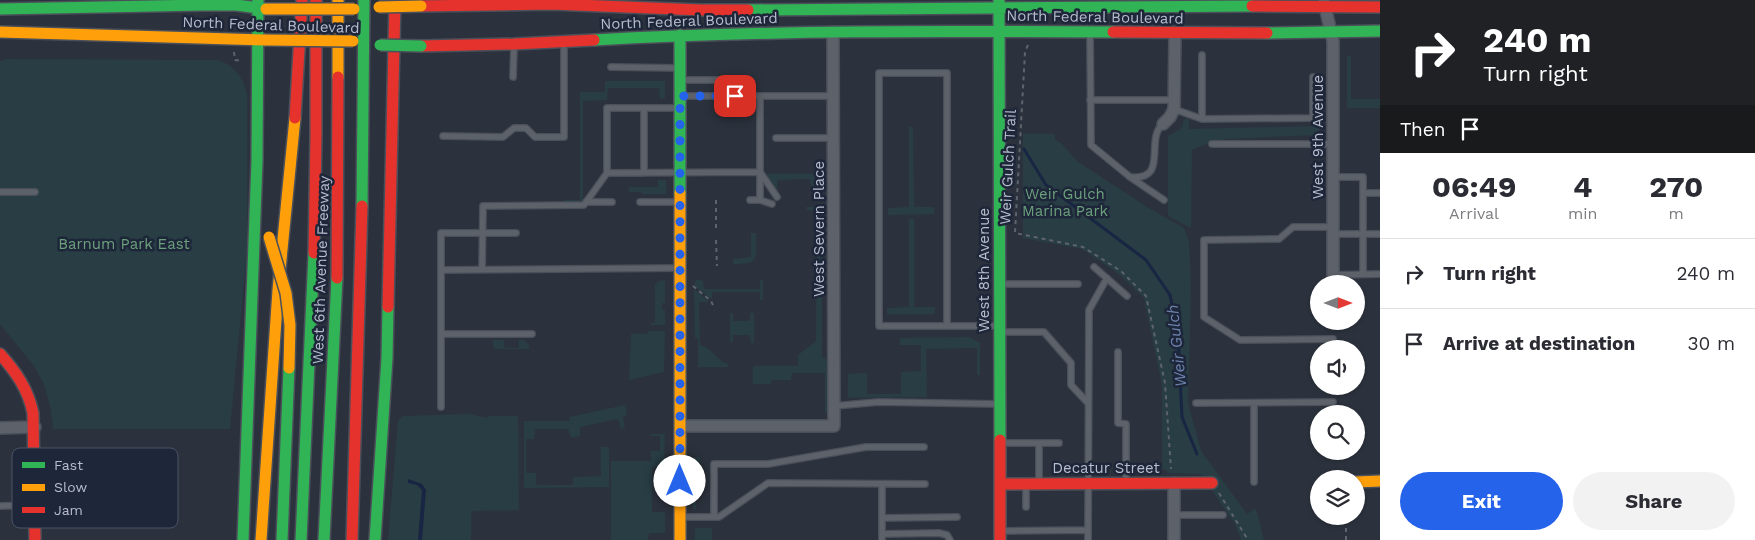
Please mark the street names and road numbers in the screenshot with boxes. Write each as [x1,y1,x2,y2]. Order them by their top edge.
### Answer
street label: North Federal Boulevard [1006,6,1184,28]
street label: North Federal Boulevard [600,9,778,33]
street label: North Federal Boulevard [182,13,360,37]
street label: West 9th Avenue [1309,75,1327,199]
street label: Weir Gulch Trail [996,108,1020,225]
street label: West Severn Place [810,161,828,297]
street label: West 6th Avenue Freeway [309,175,333,365]
street label: West 8th Avenue [975,208,993,332]
street label: Decatur Street [1052,459,1161,477]

